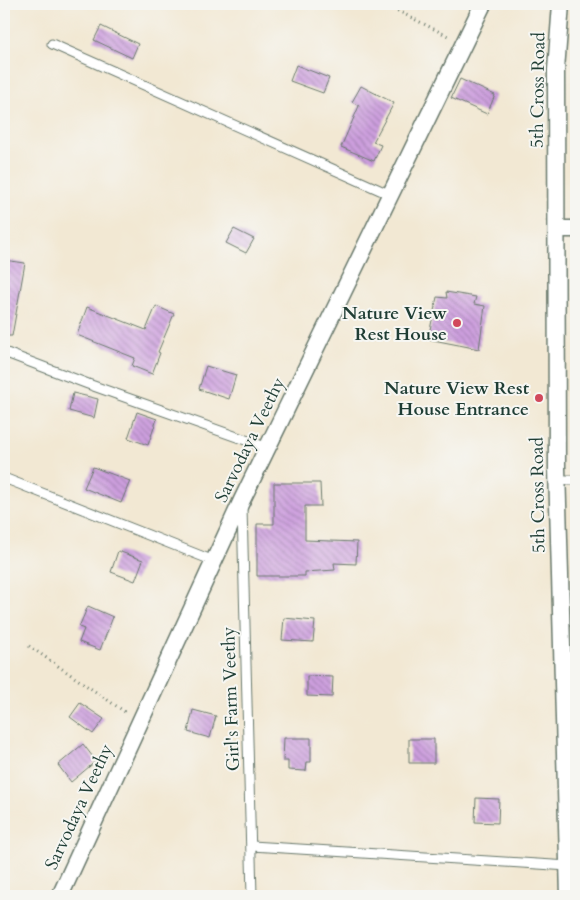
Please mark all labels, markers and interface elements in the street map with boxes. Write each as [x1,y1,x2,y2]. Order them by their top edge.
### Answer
street label: 5th Cross Road [524,31,552,148]
place label: Nature View Rest House [342,301,447,347]
marker: Nature View Rest House [451,317,463,329]
street label: Sarvodaya Veethy [209,373,291,507]
place label: Nature View Rest House Entrance [384,376,530,422]
marker: Nature View Rest House Entrance [533,392,545,404]
street label: 5th Cross Road [524,436,552,553]
street label: Girl's Farm Veethy [216,626,246,772]
street label: Sarvodaya Veethy [39,739,119,874]

